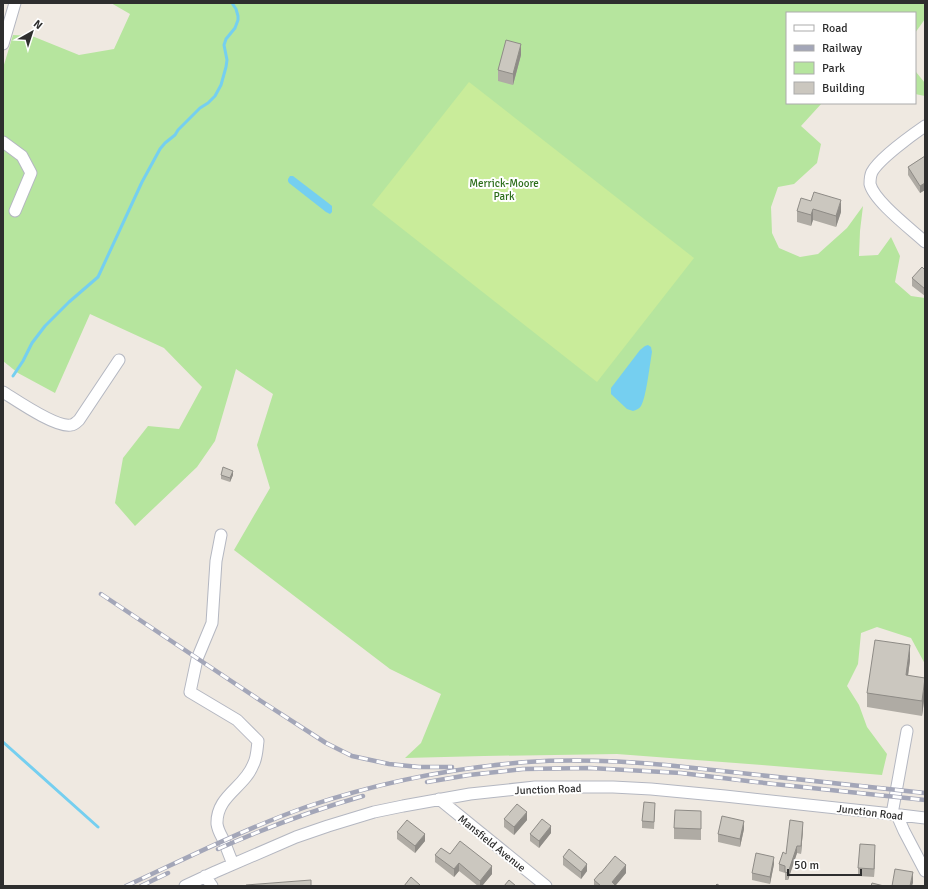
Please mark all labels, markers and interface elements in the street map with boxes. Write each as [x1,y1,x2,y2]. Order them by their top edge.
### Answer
north arrow [12,12,52,52]
legend [786,12,916,104]
text: N [31,17,45,32]
text: Road [822,21,848,36]
text: Railway [822,41,862,56]
text: Park [822,61,845,76]
text: Building [822,81,865,96]
park label: Merrick-Moore Park [469,177,539,203]
street label: Junction Road [514,782,582,797]
street label: Junction Road [836,802,904,823]
street label: Mansfield Avenue [455,812,528,875]
scale bar [788,851,861,877]
text: 50 m [794,858,819,873]

